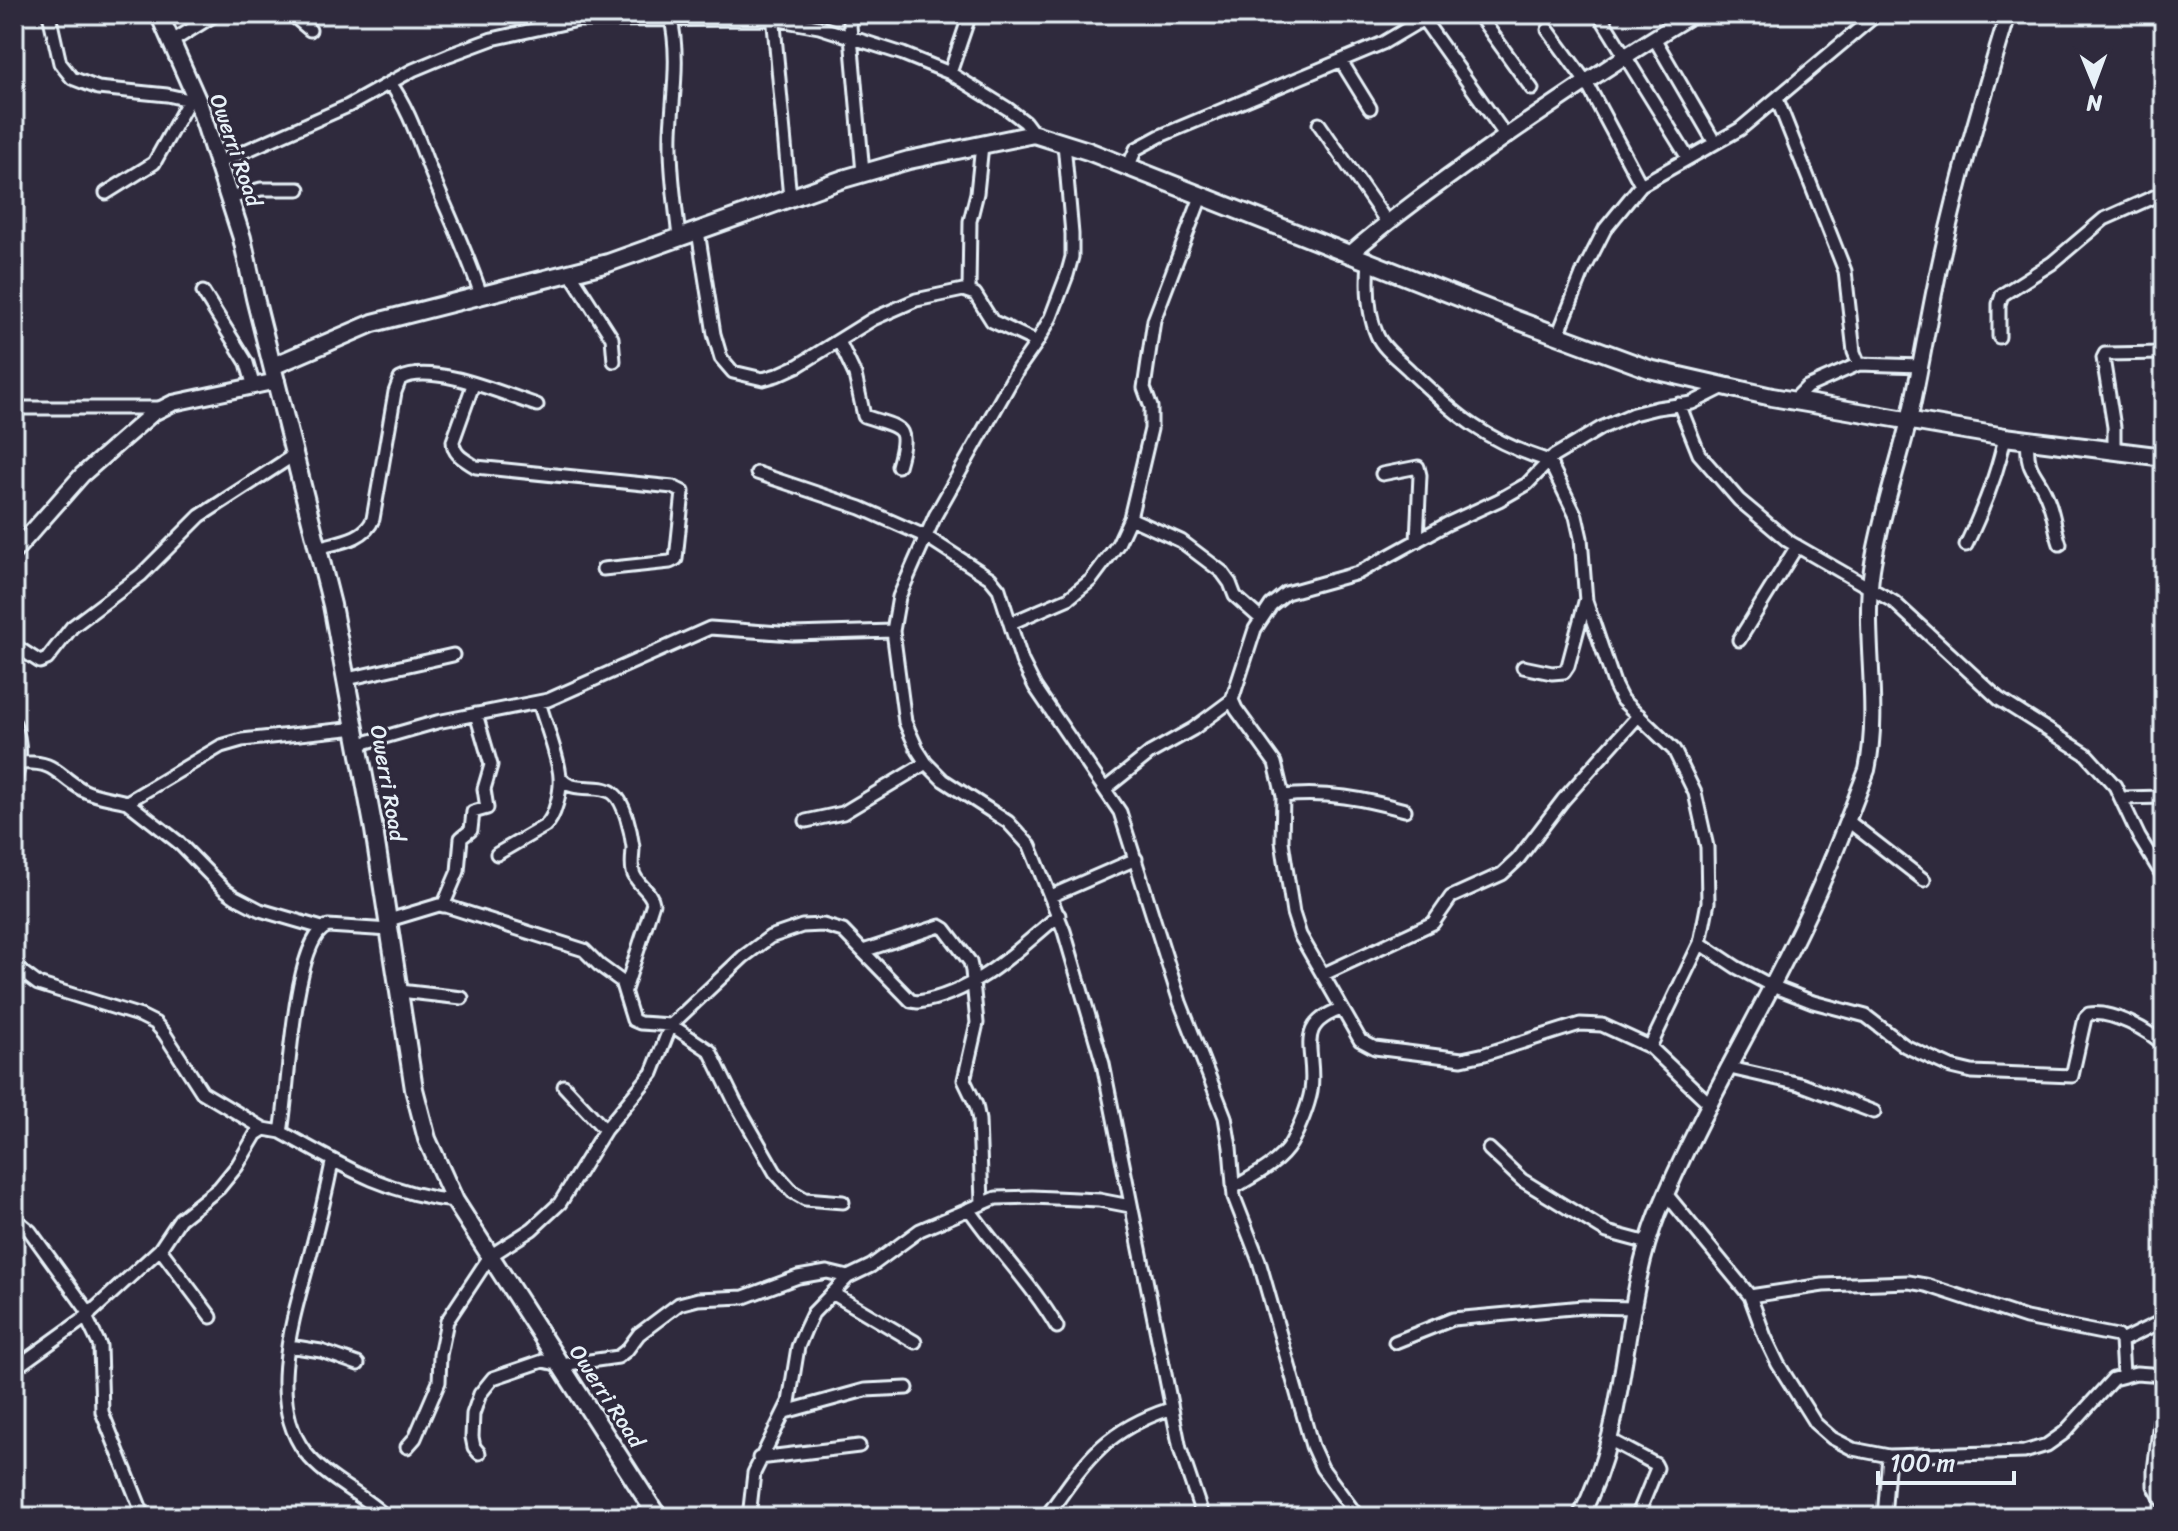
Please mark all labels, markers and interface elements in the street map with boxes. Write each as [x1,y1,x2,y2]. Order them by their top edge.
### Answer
north arrow [2054,44,2134,124]
text: N [2086,84,2103,123]
street label: Owerri Road [198,88,274,213]
street label: Owerri Road [359,722,418,846]
street label: Owerri Road [559,1336,656,1457]
scale bar [1878,1435,2014,1485]
text: 100 m [1890,1442,1955,1484]

